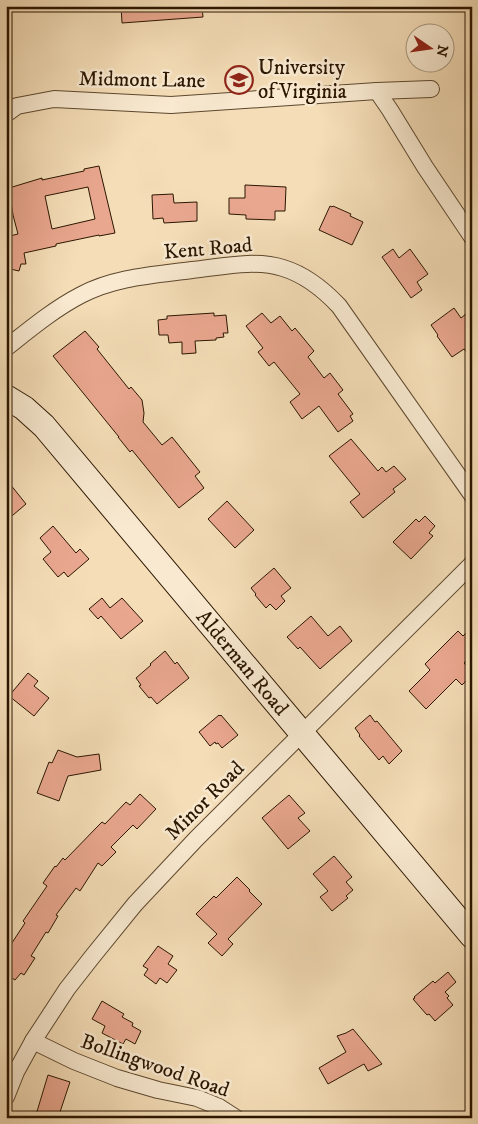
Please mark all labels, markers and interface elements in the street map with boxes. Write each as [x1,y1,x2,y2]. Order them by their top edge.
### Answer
north arrow [406,22,456,72]
text: N [432,43,452,59]
place label: University of Virginia [258,55,347,105]
school or university icon: University of Virginia [224,65,254,95]
street label: Midmont Lane [78,66,206,94]
street label: Kent Road [163,232,254,266]
street label: Alderman Road [190,605,294,722]
street label: Minor Road [160,756,250,846]
street label: Bollingwood Road [77,1028,233,1104]

